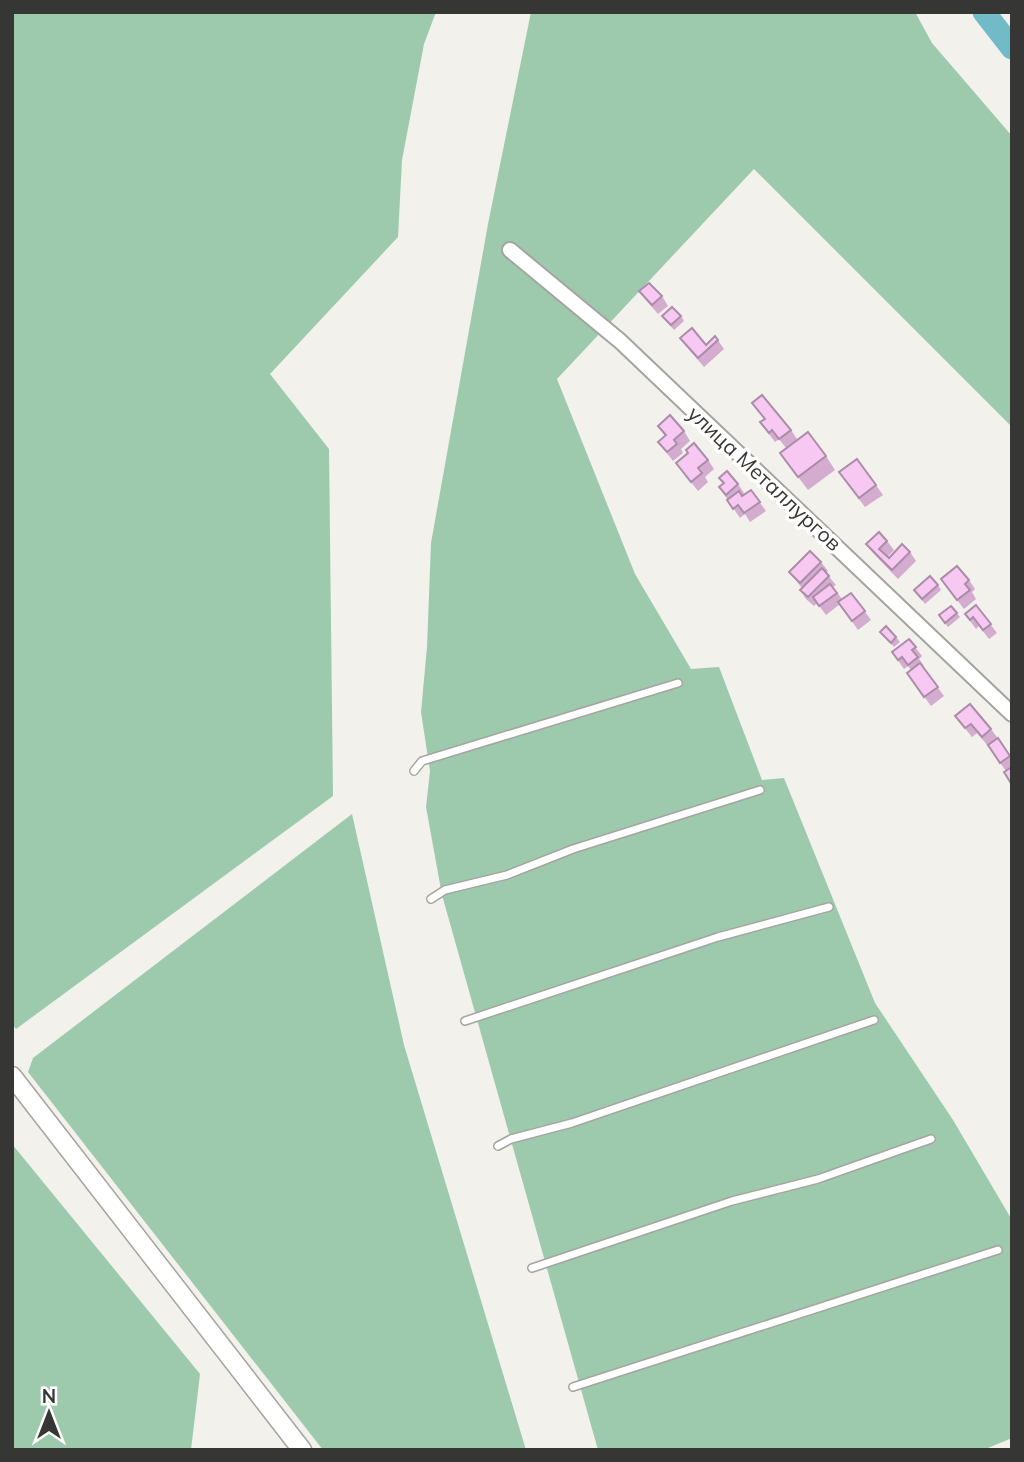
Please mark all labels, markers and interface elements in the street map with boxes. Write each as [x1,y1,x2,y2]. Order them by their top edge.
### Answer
street label: улица Металлургов [683,400,847,556]
north arrow [14,1378,84,1448]
text: N [42,1384,56,1408]

